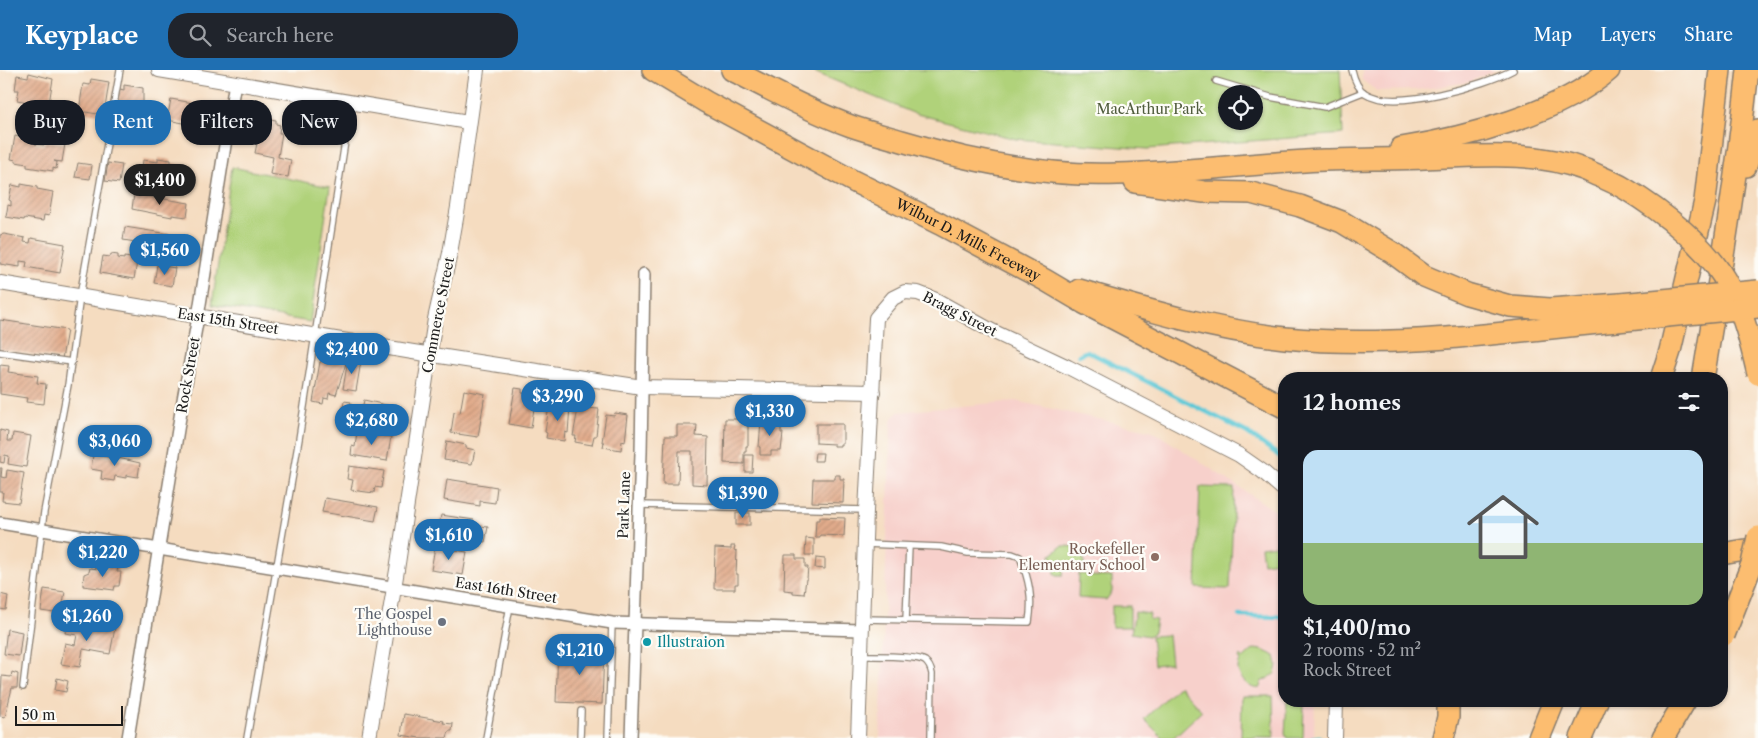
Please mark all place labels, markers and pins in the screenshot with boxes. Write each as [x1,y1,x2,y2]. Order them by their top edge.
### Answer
pin: $1,400 [119,164,201,206]
pin: $1,560 [124,234,206,276]
pin: $2,400 [311,332,393,375]
pin: $3,290 [517,380,599,422]
pin: $1,330 [729,394,811,437]
pin: $2,680 [331,404,413,446]
pin: $3,060 [74,424,156,467]
pin: $1,390 [702,476,784,519]
pin: $1,610 [408,518,490,561]
pin: $1,220 [62,536,144,578]
place label: Rockefeller Elementary School [1019,540,1145,574]
marker: Rockefeller Elementary School [1149,551,1161,563]
pin: $1,260 [46,600,128,642]
place label: The Gospel Lighthouse [355,605,432,639]
marker: The Gospel Lighthouse [436,616,448,628]
place label: Illustraion [657,633,725,651]
pin: $1,210 [539,634,621,676]
marker: Illustraion [641,636,653,648]

